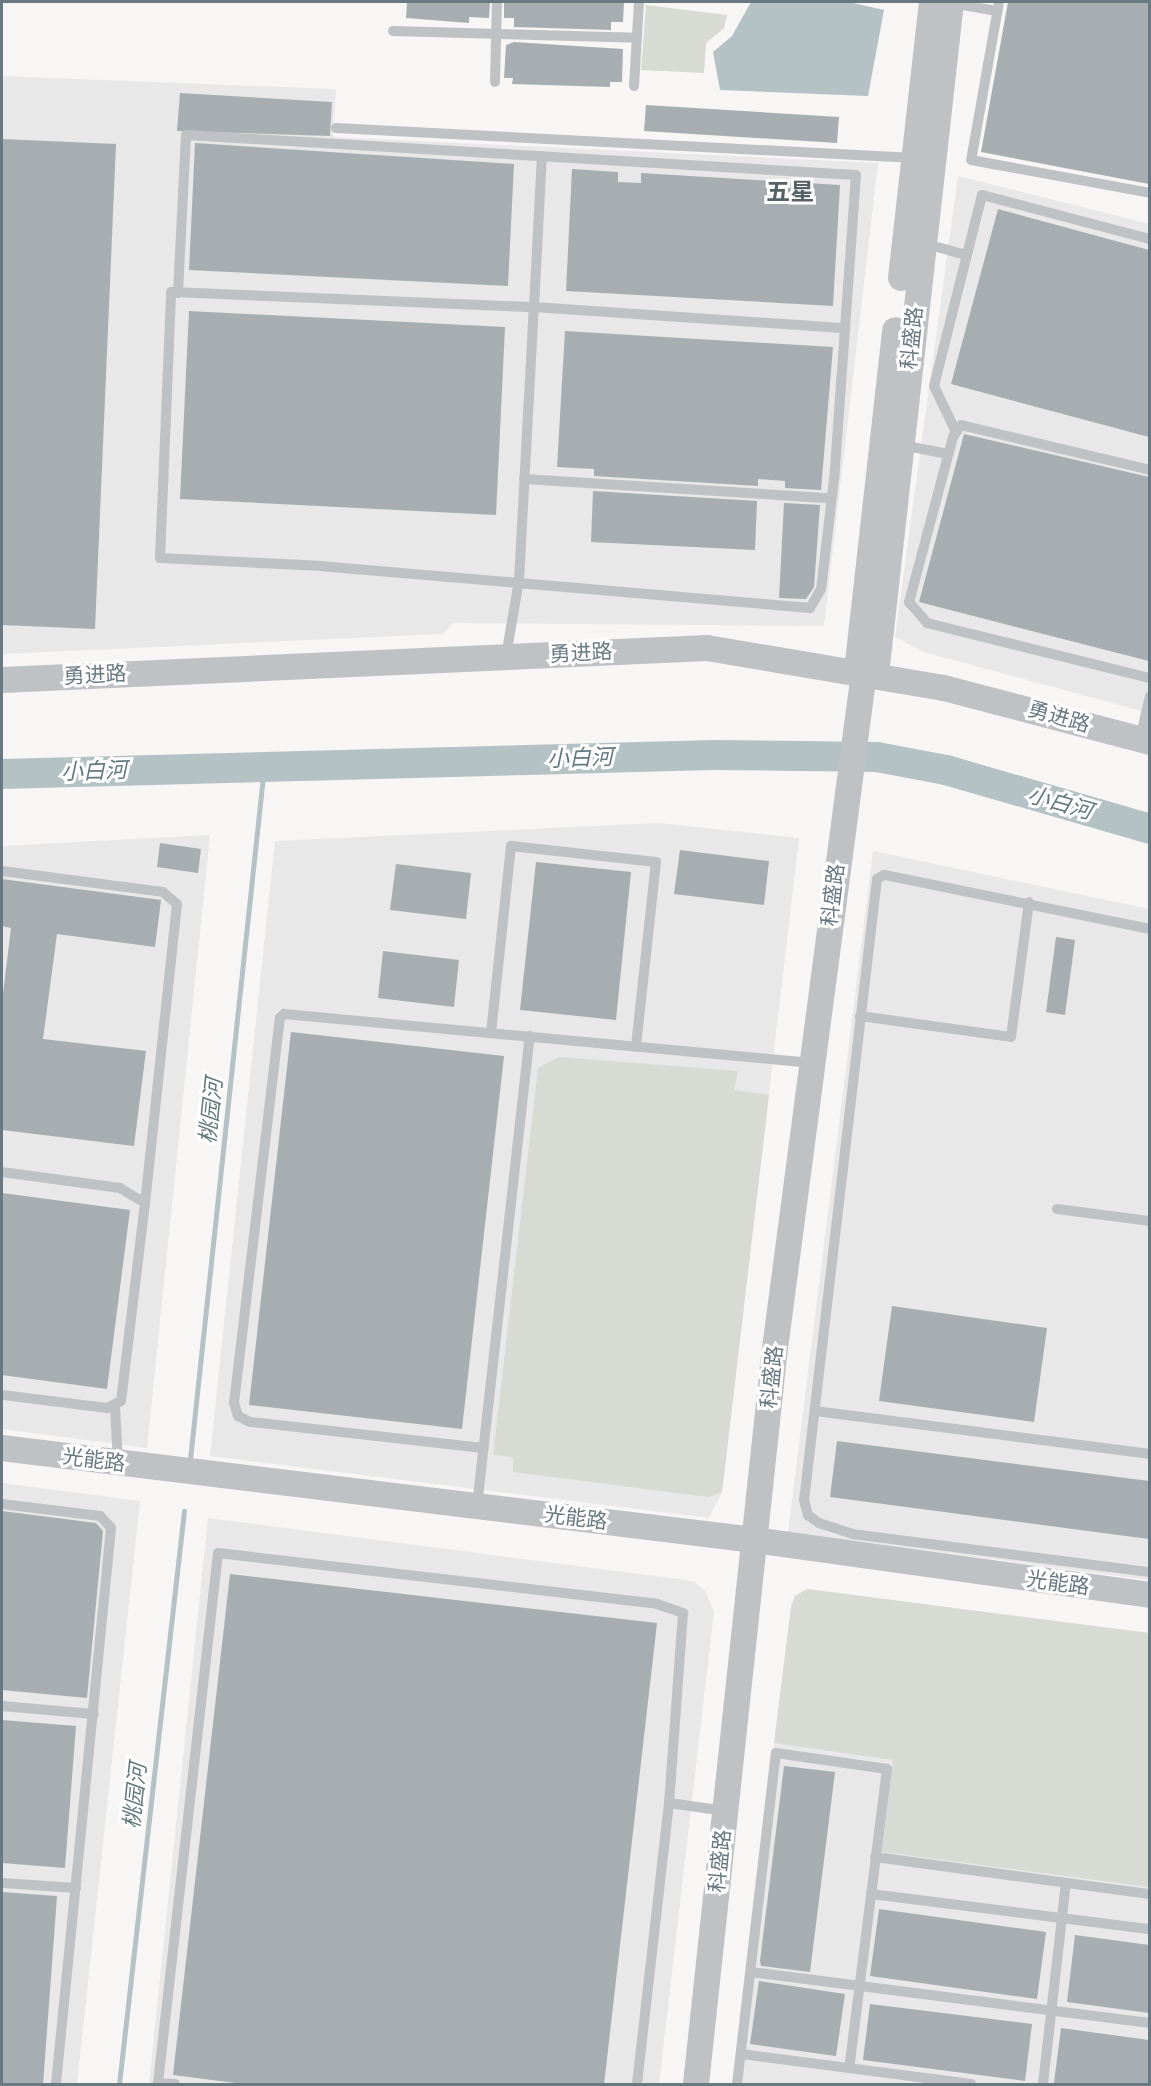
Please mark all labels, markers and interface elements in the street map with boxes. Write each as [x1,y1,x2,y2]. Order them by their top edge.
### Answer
district label: 五星 [766,178,814,206]
street label: 科盛路 [896,305,928,371]
street label: 勇进路 [549,639,613,667]
street label: 勇进路 [63,661,127,689]
street label: 勇进路 [1025,696,1093,738]
water label: 小白河 [547,744,613,772]
water label: 小白河 [61,757,127,785]
water label: 小白河 [1025,781,1095,825]
street label: 科盛路 [817,862,849,928]
water label: 桃园河 [194,1077,228,1145]
street label: 科盛路 [756,1344,788,1410]
street label: 光能路 [61,1444,127,1476]
street label: 光能路 [543,1502,609,1534]
street label: 光能路 [1025,1566,1091,1600]
water label: 桃园河 [118,1762,152,1830]
street label: 科盛路 [704,1828,736,1894]

